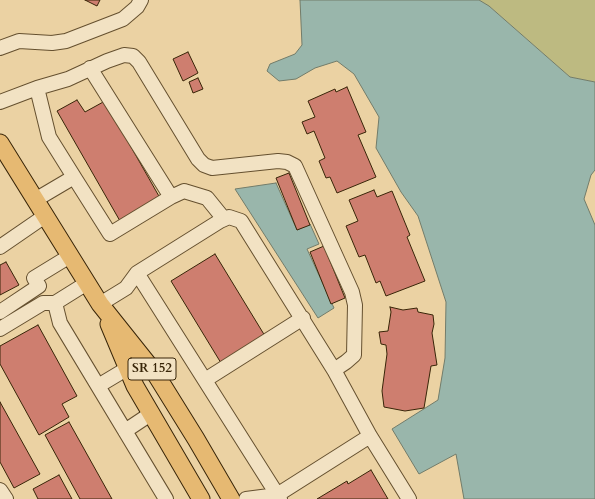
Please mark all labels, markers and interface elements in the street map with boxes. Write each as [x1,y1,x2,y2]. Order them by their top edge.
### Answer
road number: SR 152 [128,358,176,380]

